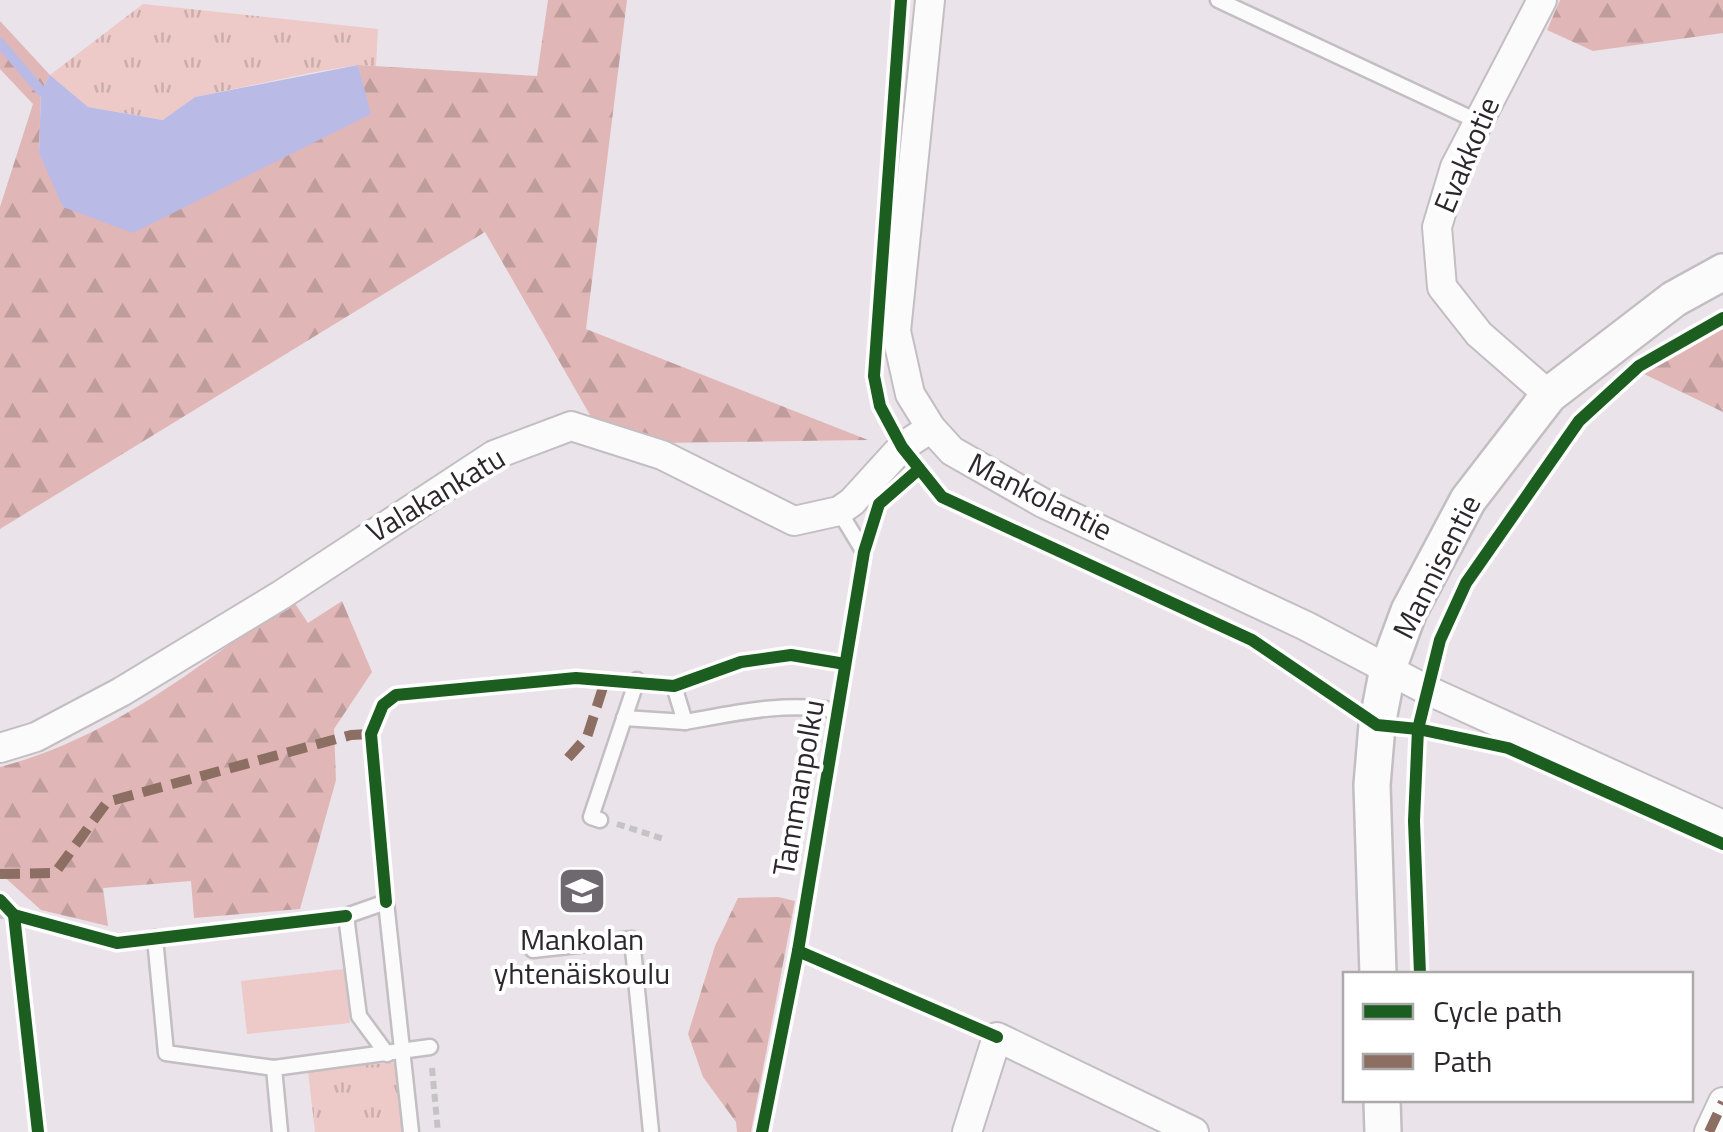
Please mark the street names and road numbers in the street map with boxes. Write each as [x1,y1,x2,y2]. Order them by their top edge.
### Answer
street label: Evakkotie [1421,90,1511,220]
street label: Valakankatu [357,435,514,554]
street label: Mankolantie [960,440,1121,552]
street label: Mannisentie [1380,486,1492,647]
street label: Tammanpolku [760,696,836,880]

